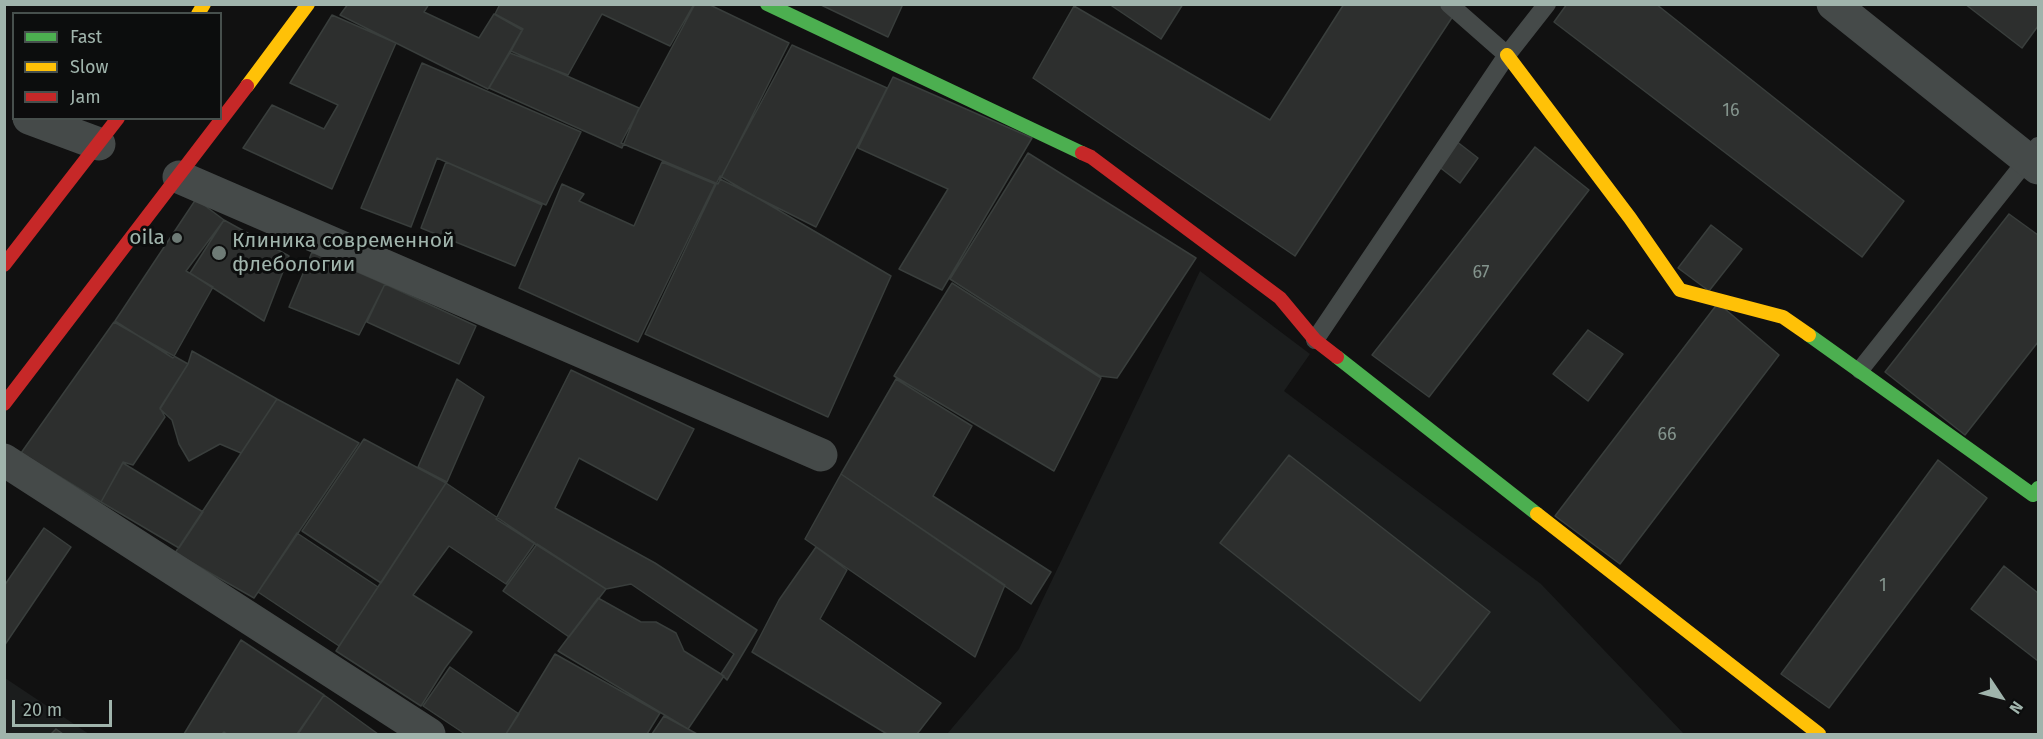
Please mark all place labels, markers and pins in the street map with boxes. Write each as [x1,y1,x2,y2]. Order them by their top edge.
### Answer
place label: oila [129,225,165,251]
place label: Клиника современной флебологии [232,228,455,278]
marker: oila [170,231,184,245]
marker: Клиника современной флебологии [210,244,228,262]

